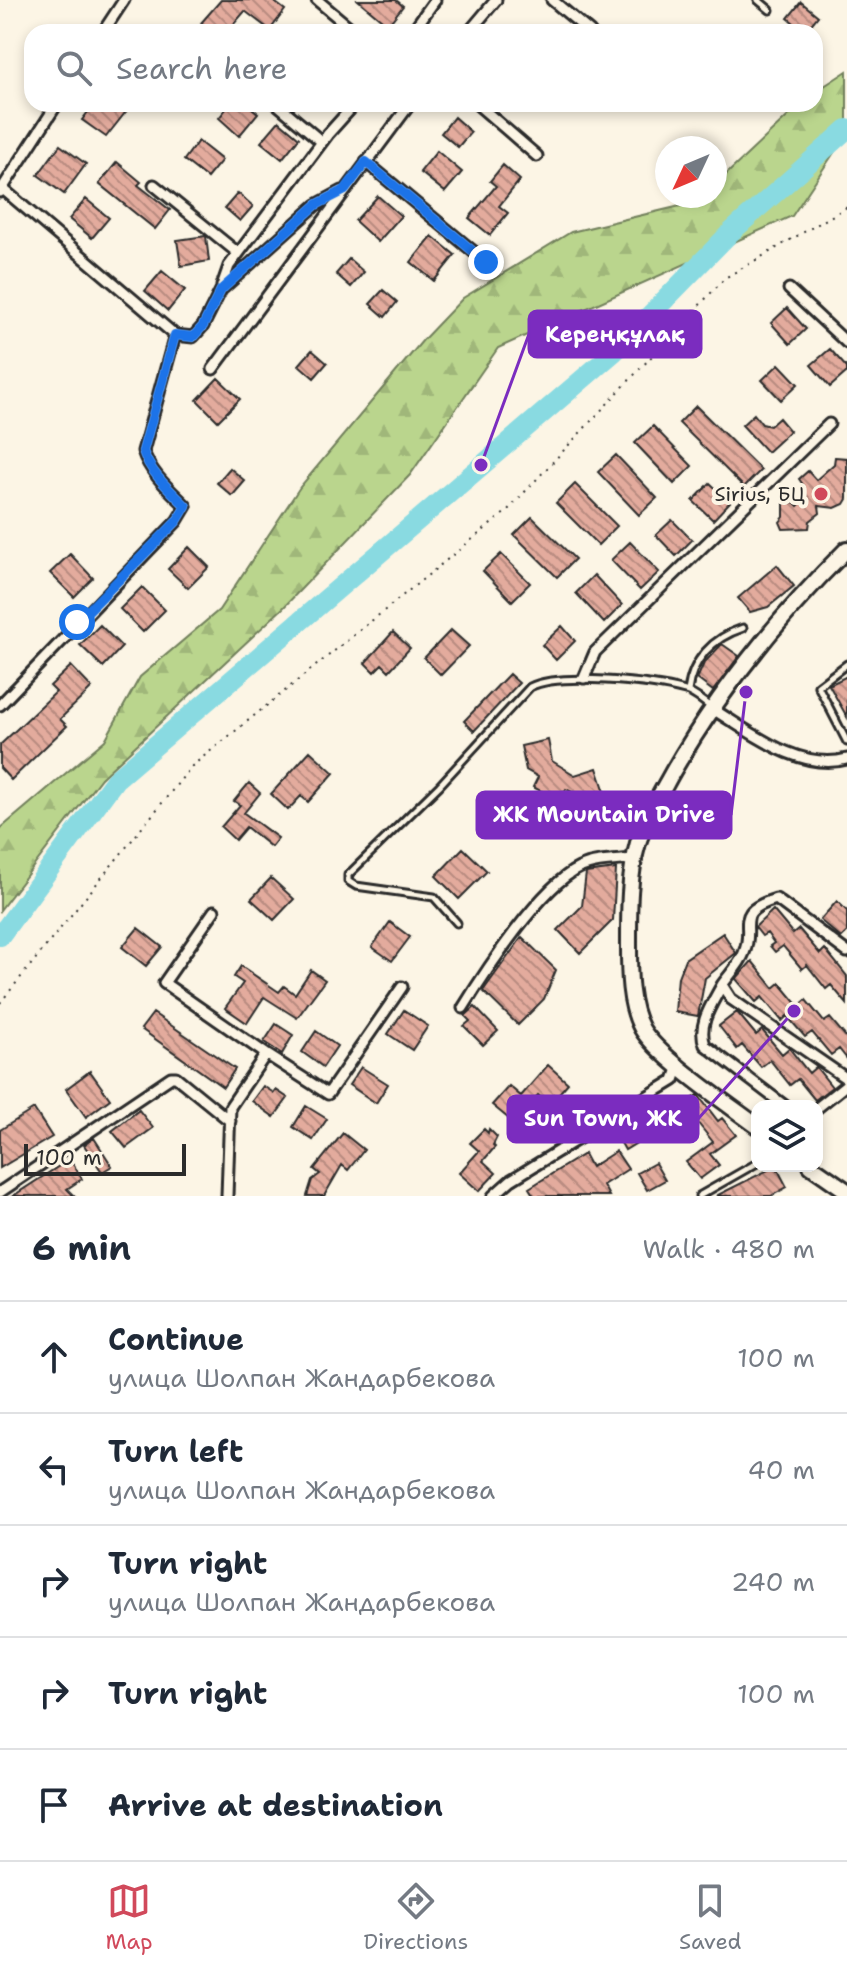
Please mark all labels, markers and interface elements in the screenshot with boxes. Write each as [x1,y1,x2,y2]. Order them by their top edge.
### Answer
search box [24,24,823,112]
icon: search [52,46,96,90]
text: Search here [116,48,287,89]
north arrow [655,136,727,208]
route end [468,244,504,280]
callout: Кереңқұлақ [529,311,701,357]
text: Кереңқұлақ [545,320,686,349]
place label: Sirius, БЦ [714,481,805,507]
marker: Sirius, БЦ [812,485,830,503]
route start [59,604,95,640]
callout: ЖК Mountain Drive [477,792,731,838]
text: ЖК Mountain Drive [493,800,715,829]
callout: Sun Town, ЖК [508,1096,698,1142]
map controls [751,1100,823,1172]
button: layers [751,1100,823,1172]
text: Sun Town, ЖК [524,1104,682,1133]
scale bar [24,1140,186,1176]
text: 100 m [36,1143,102,1172]
text: 6 min [32,1225,131,1271]
text: Walk · 480 m [642,1231,815,1266]
text: Continue [108,1319,244,1360]
icon: ahead [32,1335,76,1379]
text: 100 m [737,1340,815,1375]
text: улица Шолпан Жандарбекова [108,1360,495,1395]
text: Turn left [108,1431,243,1472]
icon: left [32,1447,76,1491]
text: 40 m [748,1452,815,1487]
text: улица Шолпан Жандарбекова [108,1472,495,1507]
text: Turn right [108,1543,267,1584]
icon: right [32,1559,76,1603]
text: 240 m [731,1564,815,1599]
text: улица Шолпан Жандарбекова [108,1584,495,1619]
icon: right [32,1671,76,1715]
text: Turn right [108,1673,267,1714]
text: 100 m [737,1676,815,1711]
icon: arrive [32,1783,76,1827]
text: Arrive at destination [108,1785,443,1826]
tab: Map [105,1879,153,1956]
tab: Directions [363,1879,468,1956]
tab: Saved [679,1879,742,1956]

